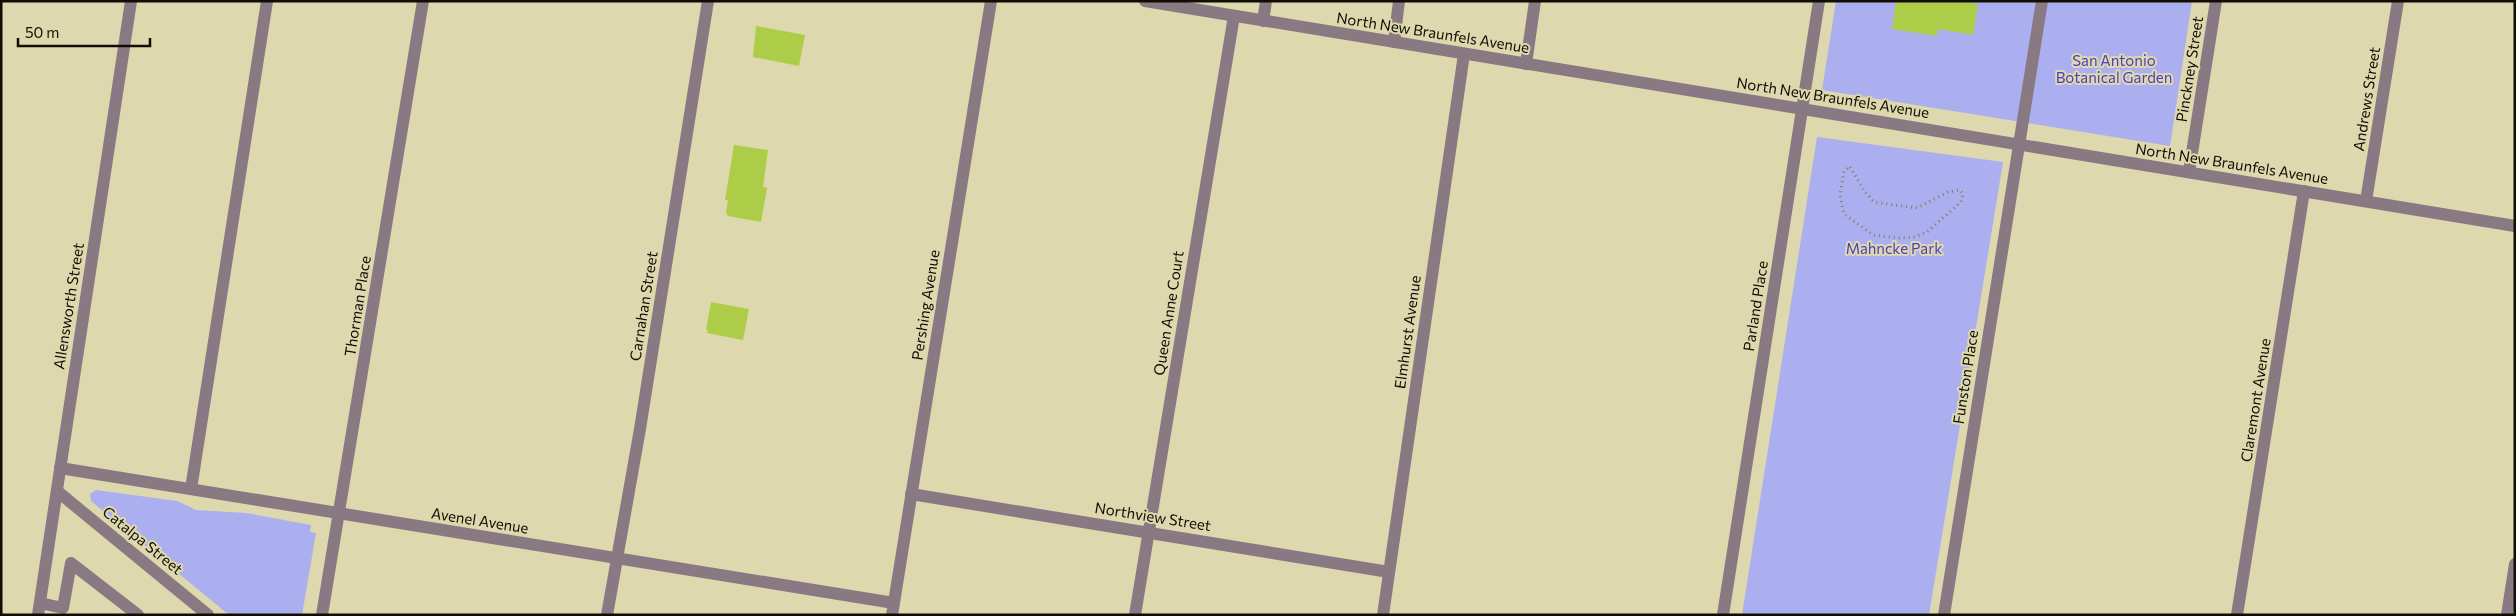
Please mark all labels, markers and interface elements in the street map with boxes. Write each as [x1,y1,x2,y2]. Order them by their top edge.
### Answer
street label: North New Braunfels Avenue [1335,8,1531,56]
scale bar [18,15,150,47]
street label: Pinckney Street [2172,15,2206,123]
text: 50 m [25,23,59,41]
street label: Andrews Street [2349,46,2383,152]
park label: San Antonio Botanical Garden [2056,51,2172,86]
street label: North New Braunfels Avenue [1735,73,1931,121]
street label: North New Braunfels Avenue [2134,139,2330,187]
park label: Mahncke Park [1846,239,1942,257]
street label: Allensworth Street [49,241,87,371]
street label: Pershing Avenue [907,248,943,362]
street label: Queen Anne Court [1149,249,1187,377]
street label: Carnahan Street [625,250,661,362]
street label: Thorman Place [340,254,374,358]
street label: Parland Place [1739,259,1771,353]
street label: Elmhurst Avenue [1390,274,1424,390]
street label: Funston Place [1949,329,1981,425]
street label: Claremont Avenue [2236,337,2274,463]
street label: Northview Street [1094,498,1212,534]
street label: Catalpa Street [99,502,187,578]
street label: Avenel Avenue [430,503,530,537]

